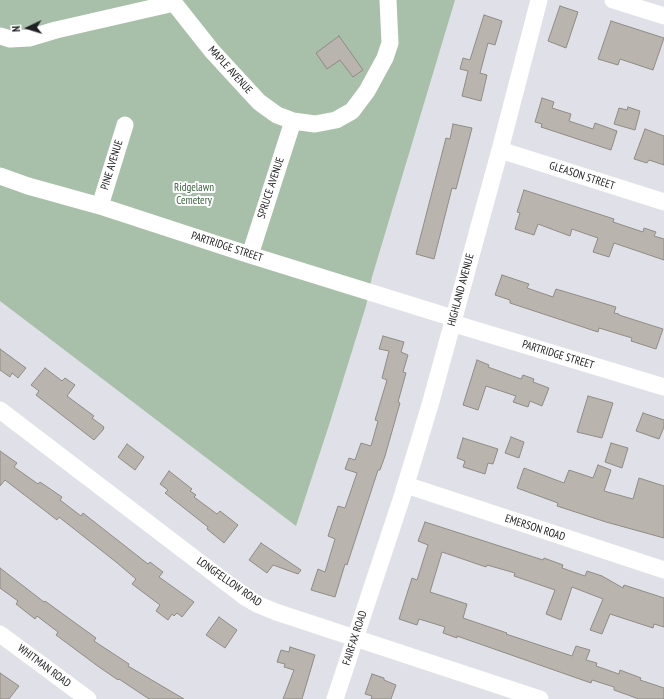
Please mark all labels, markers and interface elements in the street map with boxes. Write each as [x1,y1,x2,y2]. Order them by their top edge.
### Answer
north arrow [8,8,48,48]
text: N [9,25,23,32]
street label: MAPLE AVENUE [205,43,255,97]
street label: PINE AVENUE [98,138,126,192]
street label: SPRUCE AVENUE [255,156,287,220]
street label: GLEASON STREET [548,159,616,193]
park label: Ridgelawn Cemetery [174,181,214,207]
street label: PARTRIDGE STREET [189,229,265,265]
street label: HIGHLAND AVENUE [445,252,477,328]
street label: PARTRIDGE STREET [520,338,596,372]
street label: EMERSON ROAD [503,512,567,544]
street label: LONGFELLOW ROAD [194,555,264,609]
street label: FAIRFAX ROAD [340,609,370,667]
street label: WHITMAN ROAD [15,642,73,690]

